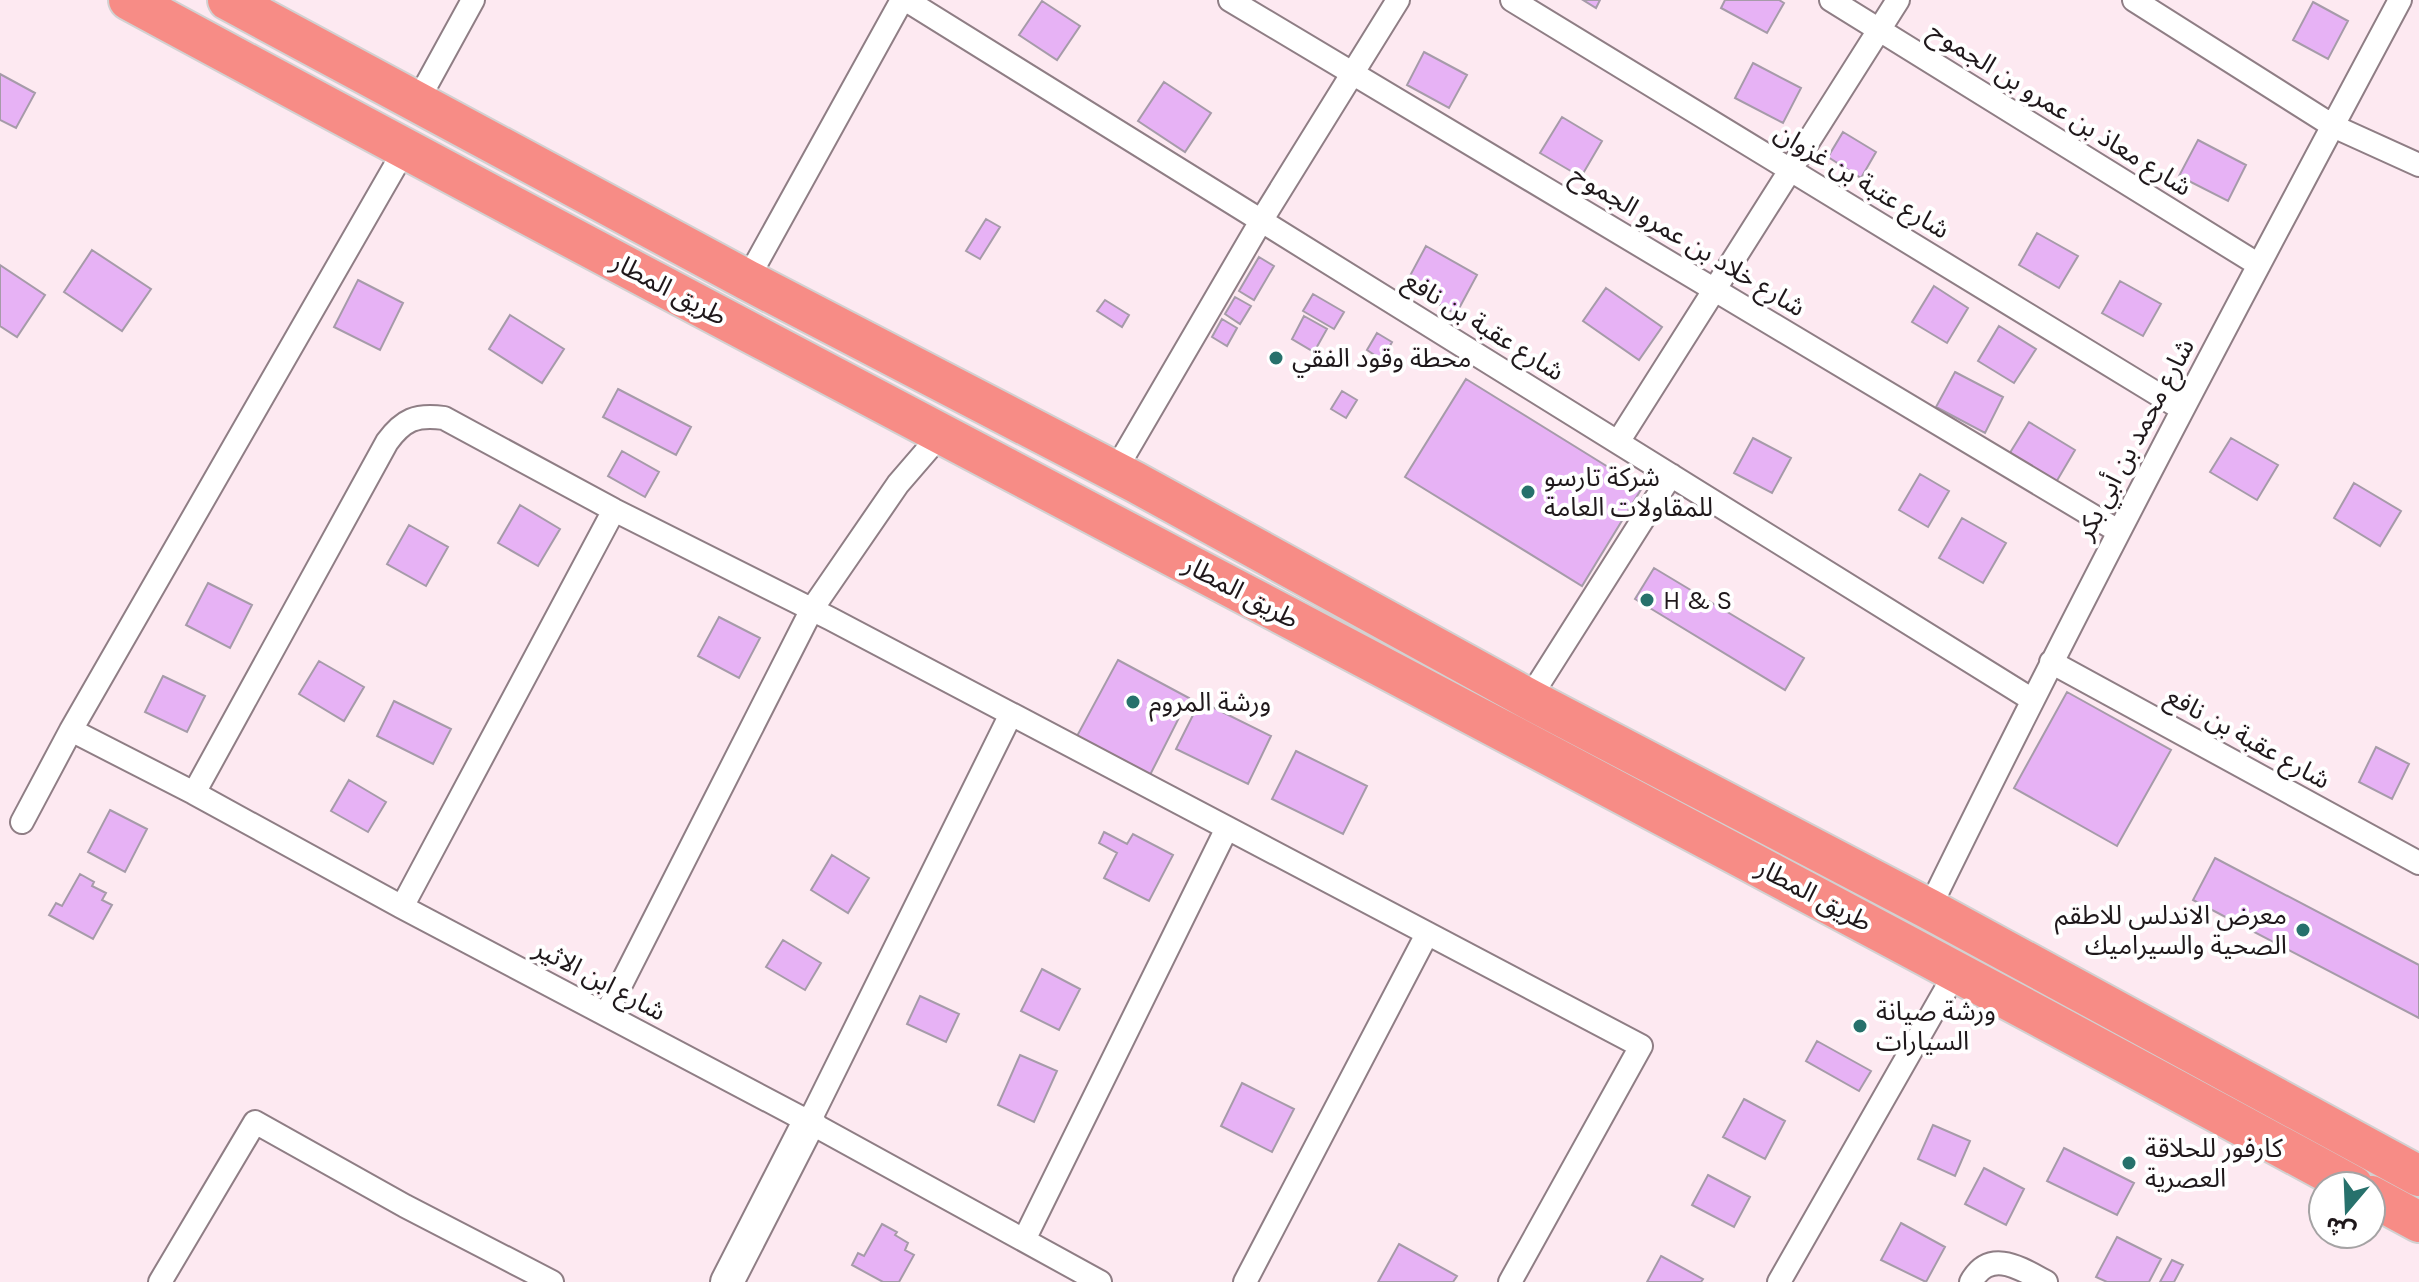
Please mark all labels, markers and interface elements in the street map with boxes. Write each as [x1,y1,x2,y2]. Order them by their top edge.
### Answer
street label: شارع معاذ بن عمرو بن الجموح [1921,15,2197,205]
street label: شارع عتبة بن غزوان [1767,117,1955,248]
street label: شارع خلاد بن عمرو الجموح [1564,159,1811,326]
street label: طريق المطار [605,245,732,332]
street label: شارع عقبة بن نافع [1396,264,1570,391]
street label: شارع محمد بن أبي بكر [2067,333,2205,548]
place label: محطة وقود الفقي [1292,343,1471,378]
marker: محطة وقود الفقي [1267,349,1285,367]
place label: شركة تارسو للمقاولات العامة [1544,462,1713,523]
marker: شركة تارسو للمقاولات العامة [1519,483,1537,501]
street label: طريق المطار [1177,548,1304,635]
place label: H & S [1663,585,1732,616]
marker: H & S [1638,591,1656,609]
street label: شارع عقبة بن نافع [2159,680,2335,799]
place label: ورشة المروم [1149,687,1271,722]
marker: ورشة المروم [1124,693,1142,711]
street label: طريق المطار [1750,851,1877,938]
place label: معرض الاندلس للاطقم الصحية والسيراميك [2055,900,2287,961]
marker: معرض الاندلس للاطقم الصحية والسيراميك [2294,921,2312,939]
street label: شارع ابن الاثير [527,932,671,1030]
place label: ورشة صيانة السيارات [1876,996,1996,1057]
marker: ورشة صيانة السيارات [1851,1017,1869,1035]
place label: كارفور للحلاقة العصرية [2145,1133,2283,1194]
marker: كارفور للحلاقة العصرية [2120,1154,2138,1172]
north arrow [2307,1170,2387,1250]
text: ش [2322,1211,2359,1245]

